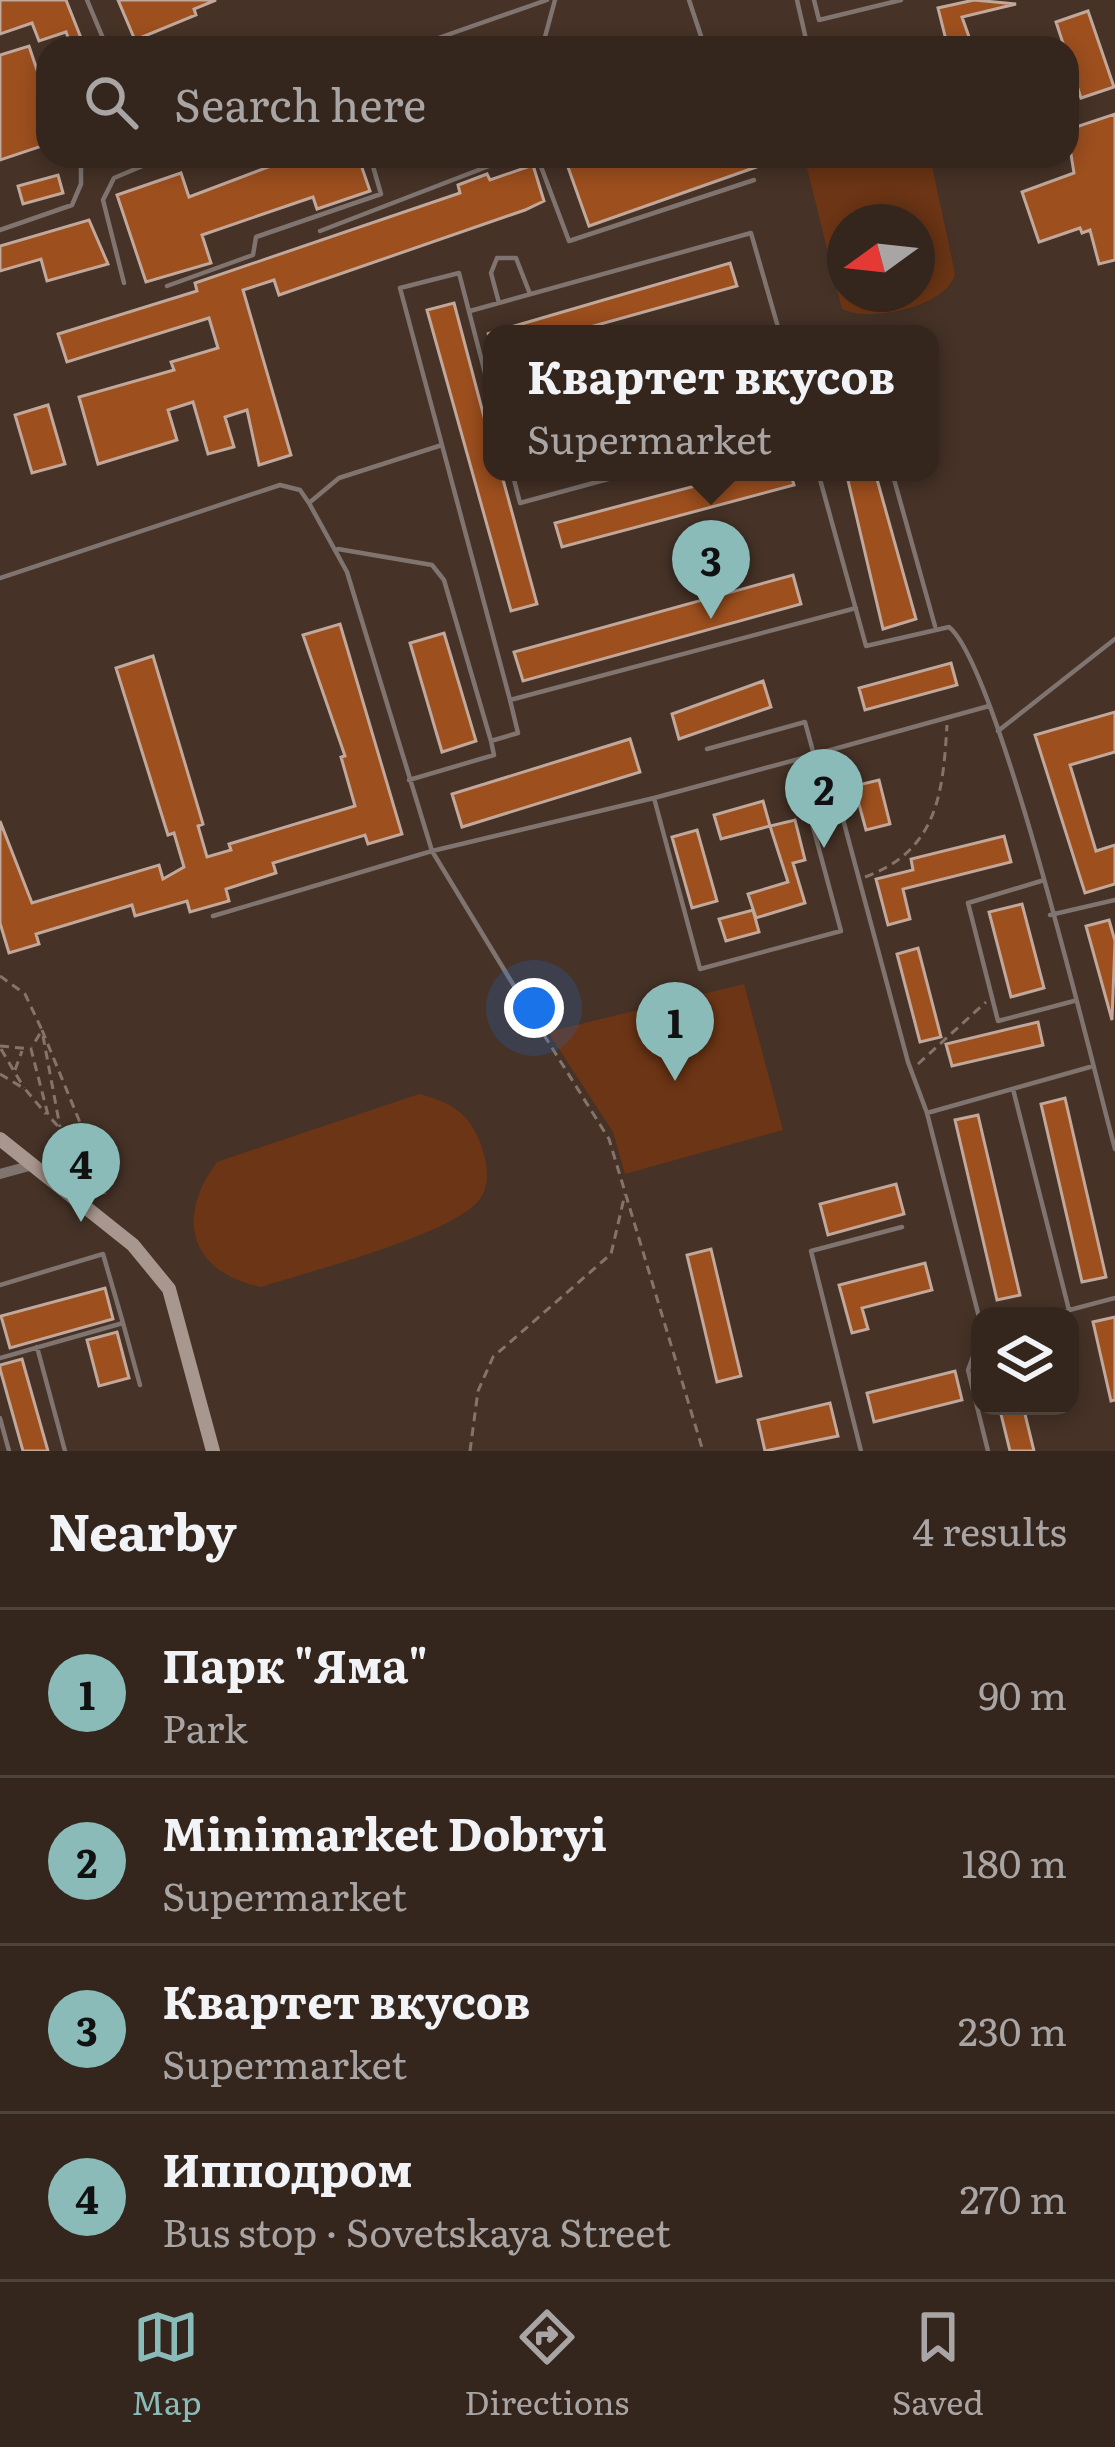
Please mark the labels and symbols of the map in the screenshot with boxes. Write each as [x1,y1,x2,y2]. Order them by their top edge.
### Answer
north arrow [827,204,935,312]
pin: 3 [672,520,750,619]
pin: 2 [785,749,863,848]
your location [504,978,564,1038]
pin: 1 [636,982,714,1081]
pin: 4 [42,1123,120,1222]

